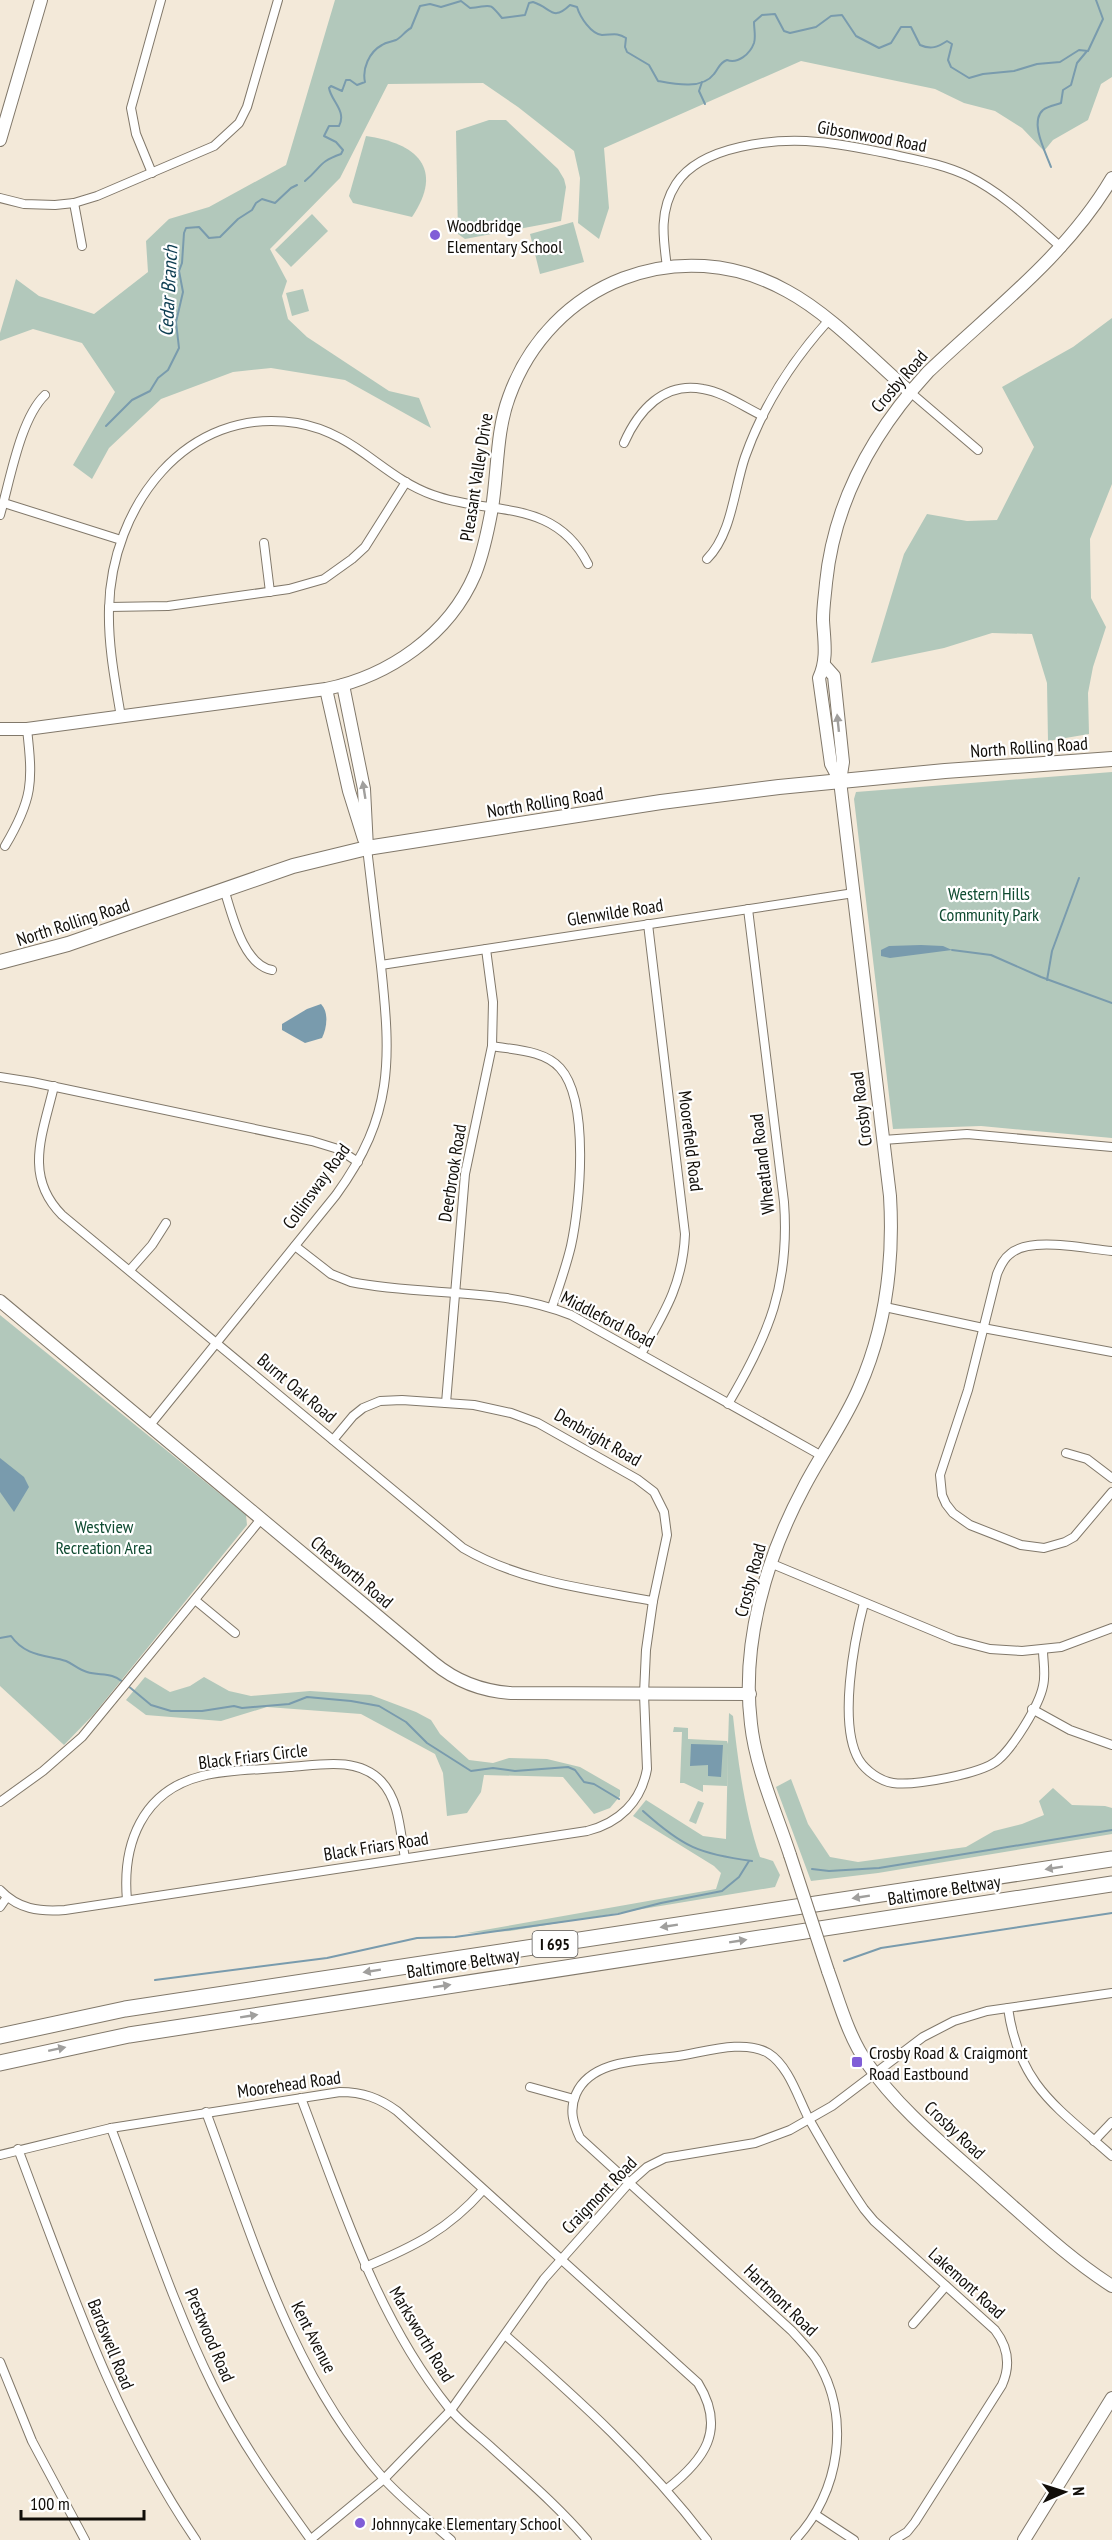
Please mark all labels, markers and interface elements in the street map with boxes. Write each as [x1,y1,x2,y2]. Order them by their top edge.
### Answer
street label: Gibsonwood Road [816,115,928,157]
place label: Woodbridge Elementary School [447,214,563,258]
marker: Woodbridge Elementary School [428,228,442,242]
water label: Cedar Branch [153,244,183,337]
street label: Crosby Road [866,345,932,417]
street label: Pleasant Valley Drive [455,411,497,543]
one-way arrow [834,713,843,732]
street label: North Rolling Road [969,731,1089,763]
one-way arrow [360,780,369,799]
street label: North Rolling Road [485,781,605,823]
park label: Western Hills Community Park [939,882,1039,926]
street label: North Rolling Road [13,893,133,951]
street label: Glenwilde Road [565,893,665,931]
street label: Crosby Road [845,1070,877,1148]
street label: Moorefield Road [673,1089,709,1193]
street label: Wheatland Road [744,1112,780,1216]
street label: Deerbrook Road [433,1123,471,1223]
street label: Collinsway Road [277,1139,355,1233]
street label: Middleford Road [557,1286,659,1352]
street label: Burnt Oak Road [253,1348,341,1428]
street label: Denbright Road [550,1403,646,1471]
park label: Westview Recreation Area [55,1515,153,1559]
street label: Chesworth Road [306,1531,398,1613]
street label: Crosby Road [729,1541,771,1619]
street label: Black Friars Circle [197,1738,309,1774]
street label: Black Friars Road [322,1826,430,1866]
one-way arrow [1045,1864,1064,1873]
street label: Baltimore Beltway [886,1870,1002,1910]
one-way arrow [852,1893,871,1902]
one-way arrow [659,1922,678,1931]
road number: I 695 [532,1931,578,1957]
one-way arrow [729,1936,748,1945]
street label: Baltimore Beltway [405,1943,521,1983]
one-way arrow [362,1967,381,1976]
one-way arrow [432,1982,451,1991]
one-way arrow [240,2011,259,2020]
place label: Crosby Road & Craigmont Road Eastbound [869,2041,1028,2085]
one-way arrow [48,2044,67,2053]
marker: Crosby Road & Craigmont Road Eastbound [850,2055,864,2069]
street label: Moorehead Road [236,2065,342,2103]
street label: Crosby Road [920,2096,990,2164]
street label: Craigmont Road [556,2152,642,2238]
street label: Lakemont Road [924,2242,1010,2324]
street label: Hartmont Road [739,2259,823,2341]
street label: Marksworth Road [384,2282,460,2386]
street label: Prestwood Road [180,2285,240,2385]
street label: Bardswell Road [82,2296,140,2392]
street label: Kent Avenue [286,2297,342,2377]
north arrow [1034,2462,1094,2522]
scale bar [21,2483,144,2521]
text: N [1069,2486,1089,2496]
text: 100 m [30,2492,70,2515]
place label: Johnnycake Elementary School [371,2512,562,2535]
marker: Johnnycake Elementary School [353,2516,367,2530]

